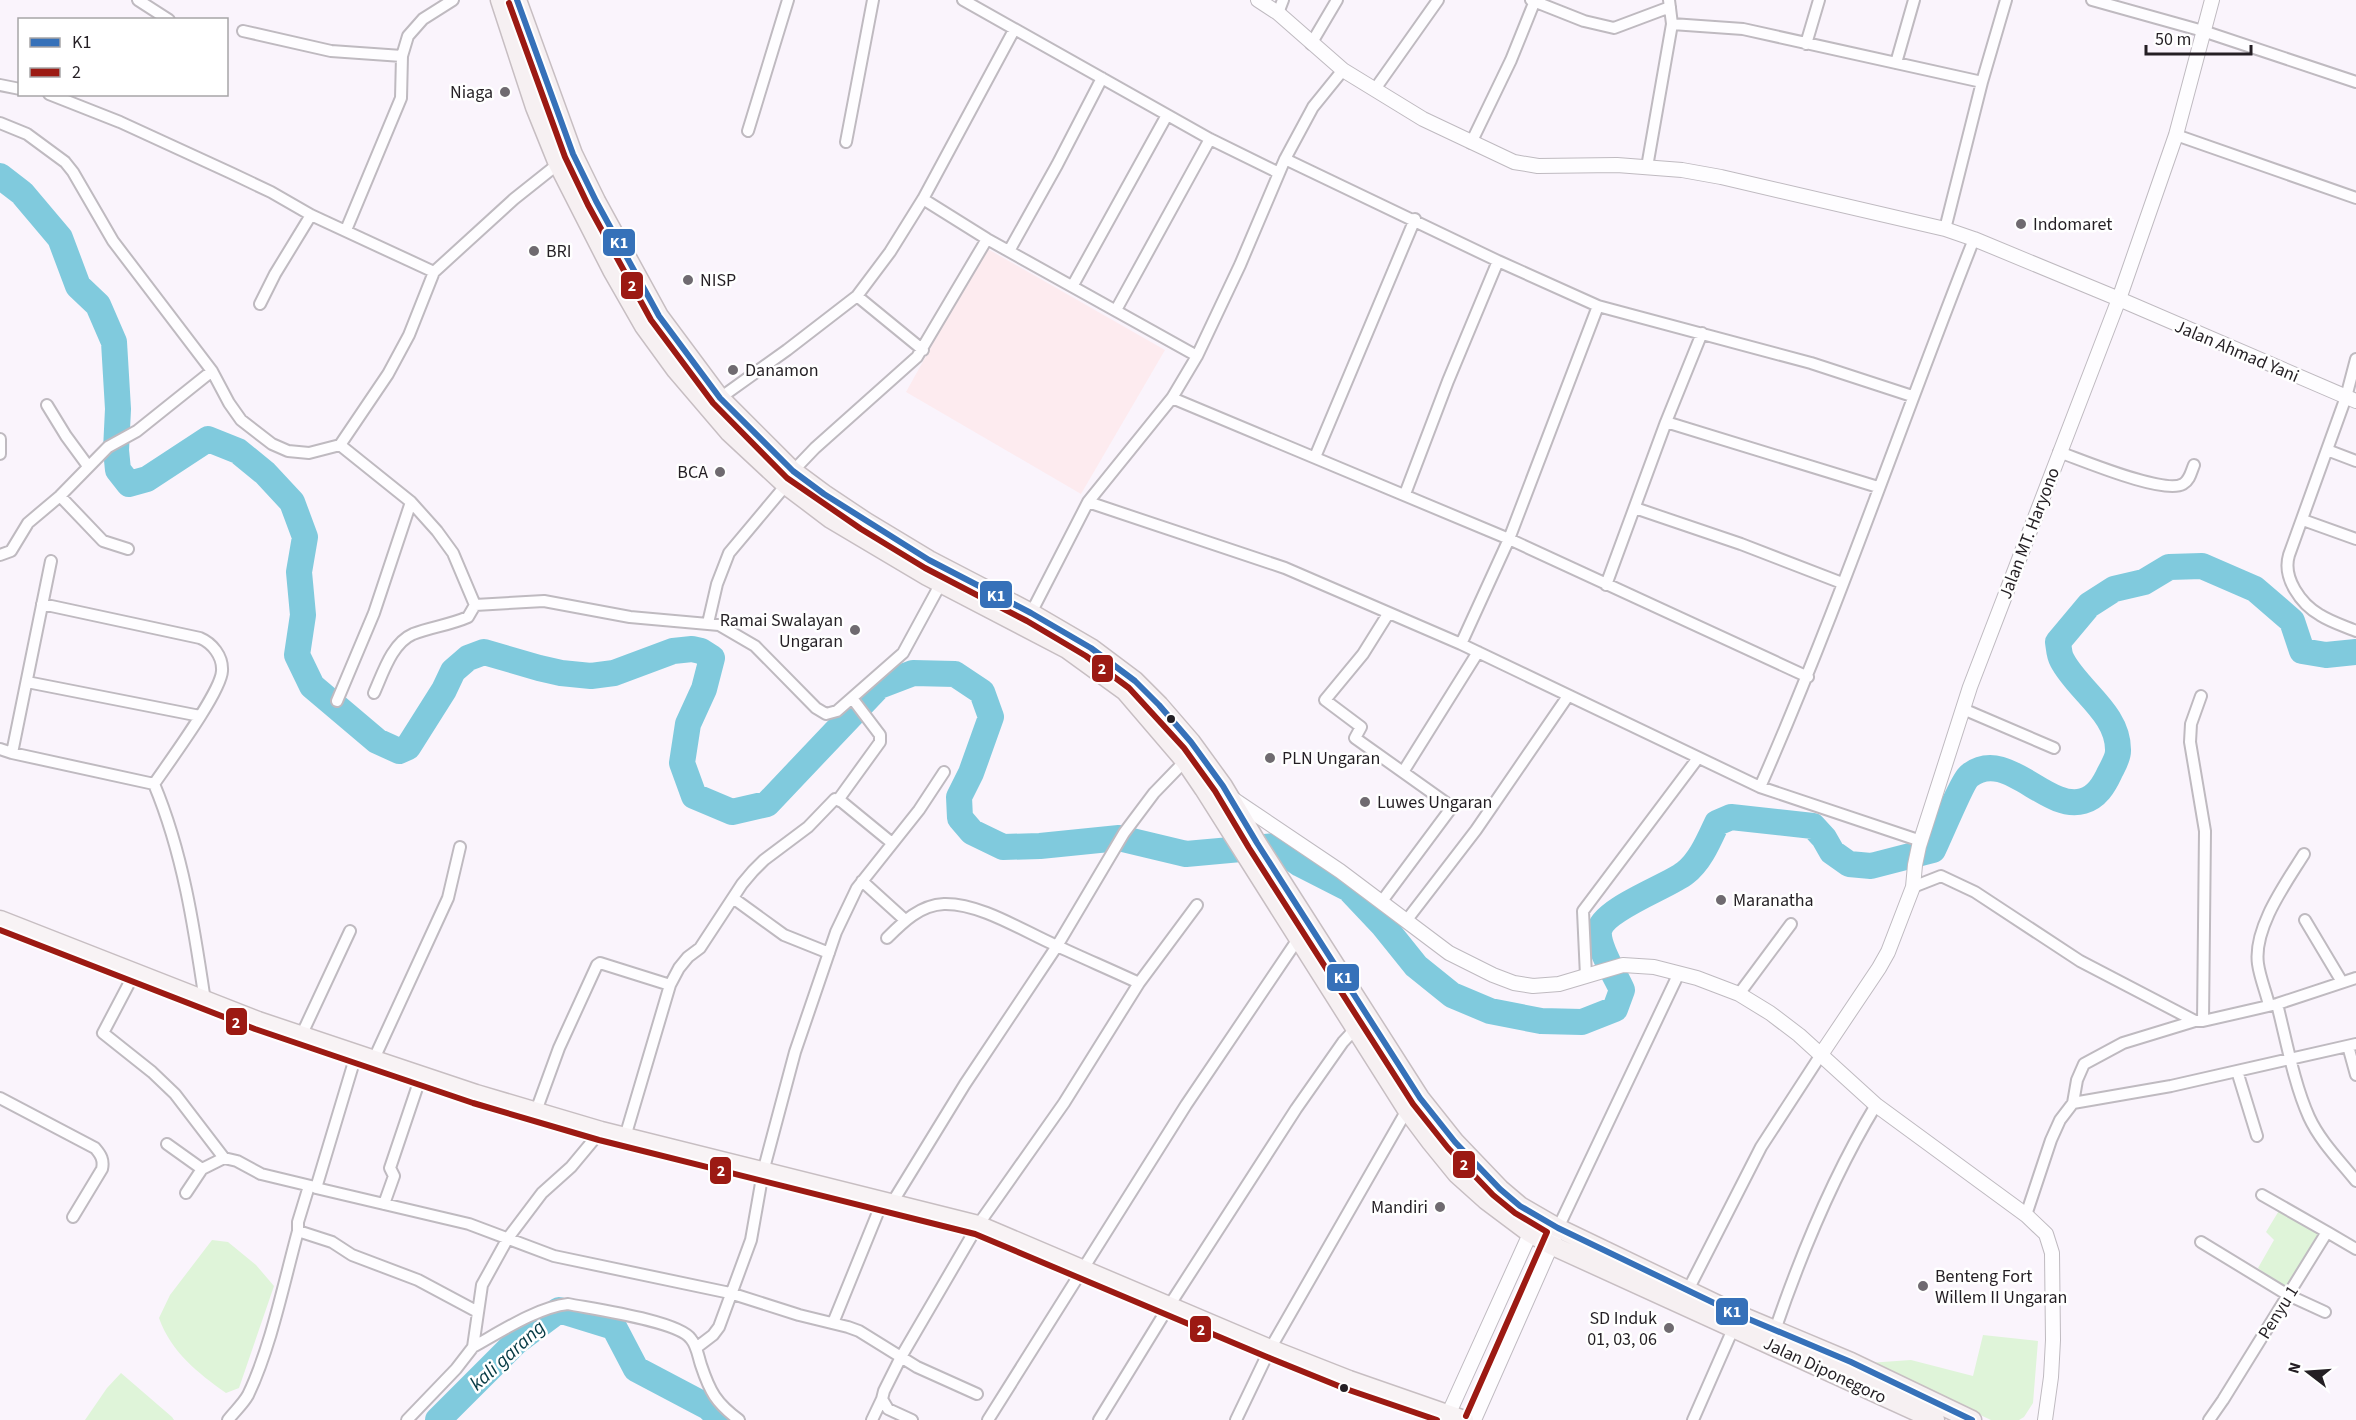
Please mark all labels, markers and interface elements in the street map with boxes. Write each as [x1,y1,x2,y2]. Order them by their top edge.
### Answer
legend [18,18,228,96]
scale bar [2146,18,2251,56]
text: 50 m [2155,27,2191,52]
text: K1 [72,30,91,55]
text: 2 [72,60,81,85]
place label: Niaga [450,80,493,105]
marker: Niaga [498,85,512,99]
place label: Indomaret [2033,212,2112,237]
marker: Indomaret [2014,217,2028,231]
line badge: K1 [602,228,636,257]
text: K1 [610,232,628,254]
place label: BRI [546,239,572,264]
marker: BRI [527,244,541,258]
place label: NISP [700,268,736,293]
line badge: 2 [620,271,644,300]
marker: NISP [681,273,695,287]
text: 2 [628,275,636,297]
street label: Jalan Ahmad Yani [2171,314,2303,389]
place label: Danamon [745,358,819,383]
marker: Danamon [726,363,740,377]
place label: BCA [677,460,708,485]
street label: Jalan MT. Haryono [1993,464,2066,603]
marker: BCA [713,465,727,479]
line badge: K1 [979,580,1013,609]
text: K1 [987,585,1005,607]
place label: Ramai Swalayan Ungaran [720,608,843,654]
marker: Ramai Swalayan Ungaran [848,623,862,637]
line badge: 2 [1091,654,1114,683]
text: 2 [1098,658,1106,680]
unlabelled marker [1165,713,1177,725]
place label: PLN Ungaran [1282,746,1380,771]
marker: PLN Ungaran [1263,751,1277,765]
place label: Luwes Ungaran [1377,790,1492,815]
marker: Luwes Ungaran [1358,795,1372,809]
place label: Maranatha [1733,888,1814,913]
marker: Maranatha [1714,893,1728,907]
line badge: K1 [1326,963,1360,992]
text: K1 [1334,967,1352,989]
line badge: 2 [225,1007,248,1036]
text: 2 [232,1012,240,1034]
line badge: 2 [1452,1150,1476,1179]
text: 2 [1460,1154,1468,1176]
line badge: 2 [709,1156,732,1185]
text: 2 [717,1160,725,1182]
place label: Mandiri [1371,1195,1428,1220]
marker: Mandiri [1433,1200,1447,1214]
place label: Benteng Fort Willem II Ungaran [1935,1264,2067,1310]
marker: Benteng Fort Willem II Ungaran [1916,1279,1930,1293]
street label: Penyu 1 [2252,1281,2305,1344]
line badge: K1 [1715,1297,1749,1326]
text: K1 [1723,1301,1741,1323]
place label: SD Induk 01, 03, 06 [1587,1306,1657,1352]
water label: kali garang [464,1314,552,1397]
line badge: 2 [1189,1315,1212,1343]
text: 2 [1197,1319,1205,1341]
marker: SD Induk 01, 03, 06 [1662,1321,1676,1335]
street label: Jalan Diponegoro [1759,1331,1890,1410]
north arrow [2278,1342,2338,1402]
text: N [2283,1360,2307,1376]
unlabelled marker [1338,1382,1350,1394]

